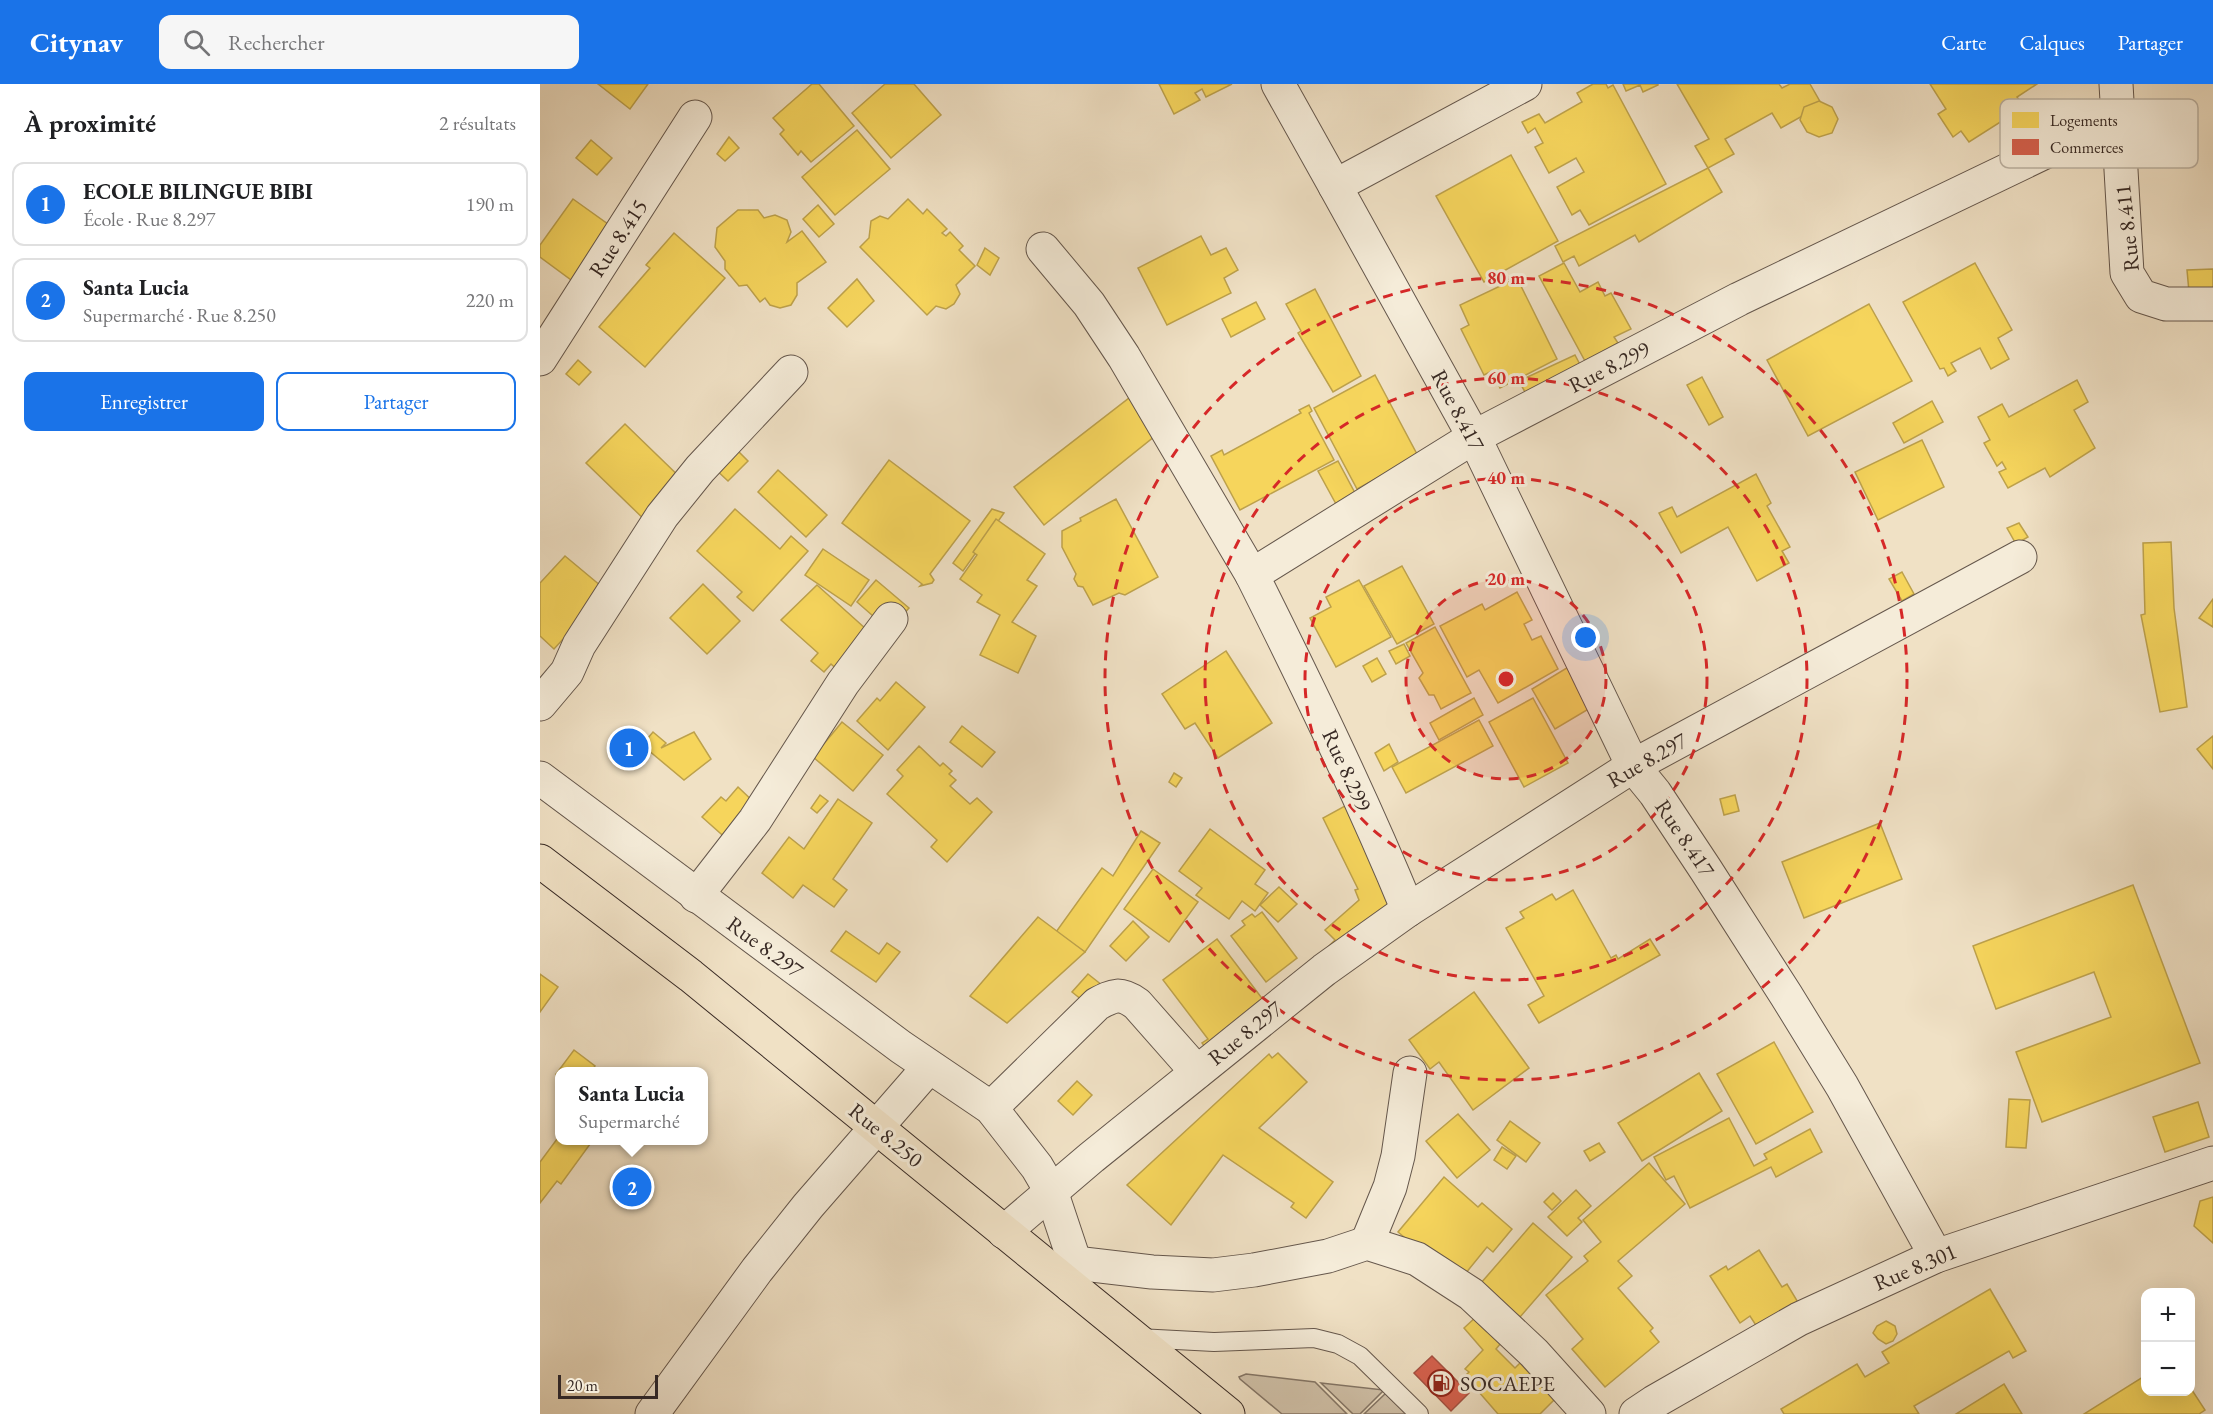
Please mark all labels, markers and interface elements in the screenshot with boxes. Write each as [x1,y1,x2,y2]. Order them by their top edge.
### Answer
search box [159,15,579,69]
text: Citynav [30,24,123,60]
icon: search [180,26,213,59]
text: Rechercher [228,28,325,57]
text: Carte [1941,29,1986,56]
text: Calques [2019,29,2085,56]
text: Partager [2118,29,2183,56]
legend [2000,99,2198,168]
text: À proximité [24,106,156,140]
text: 2 résultats [439,110,516,136]
text: Logements [2050,110,2118,131]
text: Commerces [2050,137,2123,158]
text: ECOLE BILINGUE BIBI [83,177,313,206]
street label: Rue 8.411 [2108,183,2146,273]
text: 1 [40,191,51,217]
text: 190 m [466,191,514,217]
street label: Rue 8.415 [582,193,654,283]
text: École · Rue 8.297 [83,206,215,232]
text: 80 m [1487,266,1525,289]
text: Santa Lucia [83,273,189,302]
text: 2 [40,287,51,313]
text: 220 m [466,287,514,313]
text: Supermarché · Rue 8.250 [83,302,276,328]
street label: Rue 8.299 [1563,334,1655,400]
street label: Rue 8.417 [1425,365,1492,456]
text: 60 m [1487,366,1525,389]
button: Enregistrer [24,372,264,431]
button: Partager [276,372,516,431]
text: 40 m [1487,466,1525,489]
text: 20 m [1487,567,1525,590]
your location [1571,623,1600,652]
centre of rings [1496,669,1516,689]
street label: Rue 8.299 [1315,724,1379,816]
street label: Rue 8.297 [1602,725,1693,794]
pin: 1 [610,726,649,770]
street label: Rue 8.417 [1648,794,1722,883]
street label: Rue 8.297 [721,910,809,985]
street label: Rue 8.297 [1202,994,1288,1072]
popup [555,1067,708,1145]
text: Santa Lucia [579,1079,684,1108]
street label: Rue 8.250 [843,1096,929,1174]
text: Supermarché [579,1108,680,1134]
pin: 2 [612,1164,652,1210]
street label: Rue 8.301 [1869,1237,1961,1297]
map controls [2141,1288,2195,1396]
button: + [2141,1288,2195,1342]
button: − [2141,1342,2195,1396]
fuel station icon: SOCAEPE [1426,1368,1456,1398]
place label: SOCAEPE [1460,1369,1555,1398]
scale bar [558,1372,658,1400]
text: 20 m [567,1375,598,1396]

